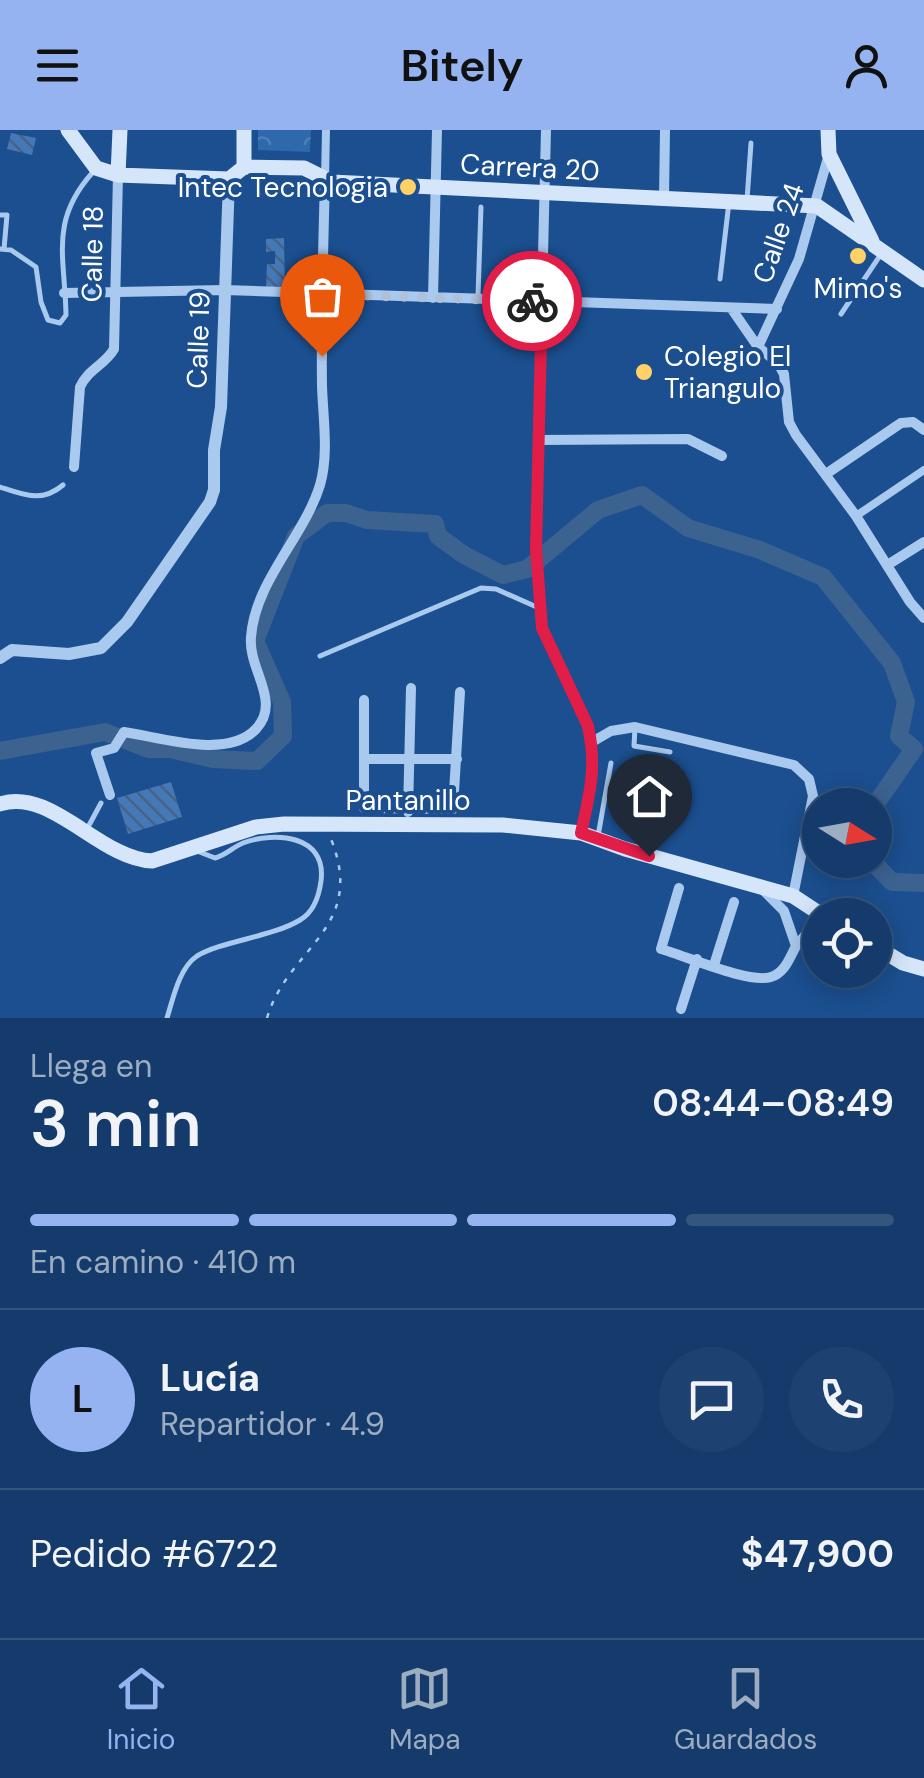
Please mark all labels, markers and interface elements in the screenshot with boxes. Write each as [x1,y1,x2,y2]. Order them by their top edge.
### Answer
text: Bitely [400,36,524,95]
icon: menu [30,38,85,93]
icon: person [839,38,894,93]
street label: Carrera 20 [459,145,601,190]
place label: Intec Tecnologia [178,169,388,206]
marker: Intec Tecnologia [397,176,419,198]
street label: Calle 24 [744,178,813,288]
street label: Calle 18 [73,205,112,303]
marker: Mimo's [847,245,869,267]
courier [482,251,582,351]
pin [280,254,365,357]
icon: bag [295,269,350,324]
place label: Mimo's [813,270,903,307]
icon: bike [505,274,560,329]
street label: Calle 19 [178,291,219,389]
place label: Colegio El Triangulo [664,338,791,407]
marker: Colegio El Triangulo [633,361,655,383]
pin [607,754,692,857]
icon: home [622,769,677,824]
street label: Pantanillo [346,782,471,819]
north arrow [802,788,892,878]
map controls [802,788,892,988]
button: locate [802,898,892,988]
text: Llega en [30,1045,152,1087]
text: 08:44–08:49 [652,1078,894,1128]
text: 3 min [30,1082,201,1166]
text: En camino · 410 m [30,1241,296,1283]
button: chat [659,1347,764,1452]
button: phone [789,1347,894,1452]
text: Lucía [160,1353,260,1403]
text: L [72,1374,93,1424]
text: Repartidor · 4.9 [160,1403,385,1445]
text: Pedido #6722 [30,1529,278,1579]
text: $47,900 [741,1529,894,1579]
tab: Inicio [107,1661,175,1758]
tab: Mapa [389,1661,460,1758]
tab: Guardados [674,1661,817,1758]

